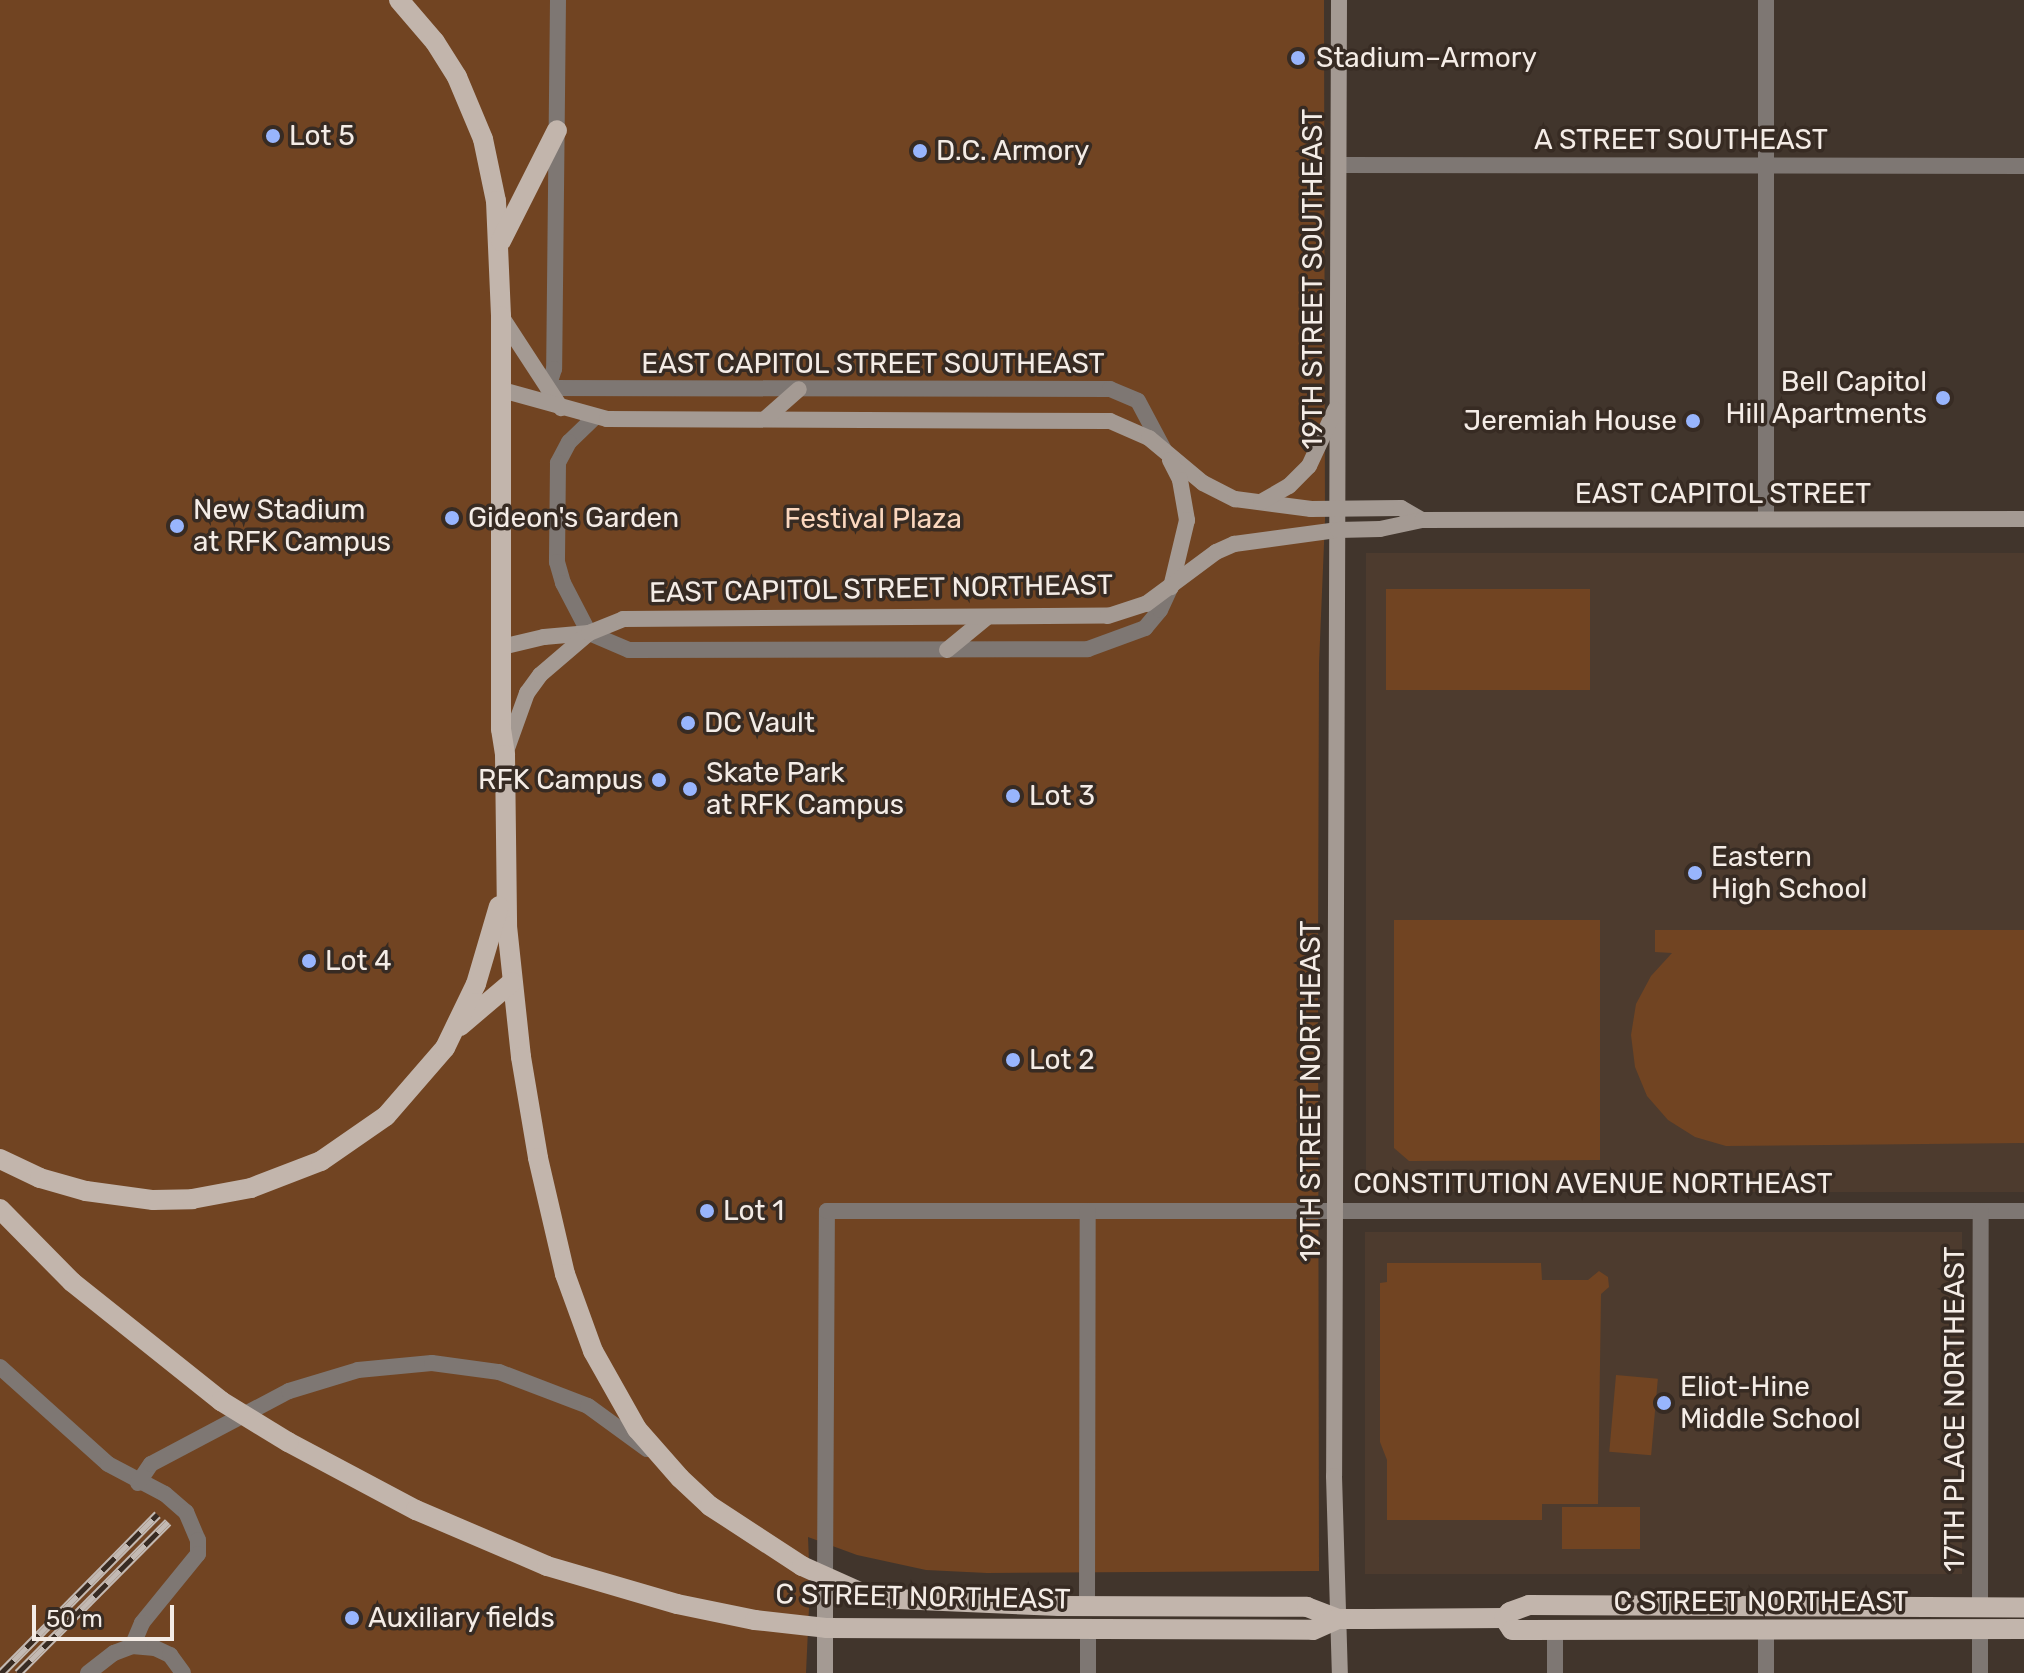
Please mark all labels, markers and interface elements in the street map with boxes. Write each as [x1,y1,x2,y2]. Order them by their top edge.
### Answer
place label: Stadium–Armory [1316,41,1537,75]
marker: Stadium–Armory [1287,47,1309,69]
street label: 19TH STREET SOUTHEAST [1296,108,1330,450]
place label: Lot 5 [289,119,355,153]
street label: A STREET SOUTHEAST [1533,123,1829,157]
marker: Lot 5 [264,127,282,145]
place label: D.C. Armory [936,134,1090,168]
marker: D.C. Armory [911,142,929,160]
street label: EAST CAPITOL STREET SOUTHEAST [640,347,1106,381]
place label: Bell Capitol Hill Apartments [1725,365,1927,431]
marker: Bell Capitol Hill Apartments [1934,389,1952,407]
place label: Jeremiah House [1464,404,1677,438]
marker: Jeremiah House [1684,412,1702,430]
street label: EAST CAPITOL STREET [1574,477,1872,511]
place label: New Stadium at RFK Campus [193,493,391,559]
place label: Gideon's Garden [468,501,679,535]
park label: Festival Plaza [784,502,962,536]
marker: Gideon's Garden [443,509,461,527]
marker: New Stadium at RFK Campus [168,517,186,535]
street label: EAST CAPITOL STREET NORTHEAST [648,568,1114,610]
place label: DC Vault [704,706,816,740]
marker: DC Vault [679,714,697,732]
place label: Skate Park at RFK Campus [706,756,904,822]
place label: RFK Campus [478,763,643,797]
marker: RFK Campus [650,771,668,789]
place label: Lot 3 [1029,779,1095,813]
marker: Skate Park at RFK Campus [681,780,699,798]
marker: Lot 3 [1004,787,1022,805]
place label: Eastern High School [1711,840,1867,906]
marker: Eastern High School [1686,864,1704,882]
street label: 19TH STREET NORTHEAST [1294,920,1328,1262]
place label: Lot 4 [325,944,392,978]
marker: Lot 4 [300,952,318,970]
place label: Lot 2 [1029,1043,1095,1077]
marker: Lot 2 [1004,1051,1022,1069]
street label: CONSTITUTION AVENUE NORTHEAST [1353,1167,1833,1201]
place label: Lot 1 [723,1194,784,1228]
marker: Lot 1 [698,1202,716,1220]
street label: 17TH PLACE NORTHEAST [1938,1246,1972,1572]
place label: Eliot-Hine Middle School [1680,1370,1861,1436]
marker: Eliot-Hine Middle School [1655,1394,1673,1412]
street label: C STREET NORTHEAST [775,1578,1071,1616]
street label: C STREET NORTHEAST [1613,1585,1909,1619]
scale bar [36,1589,178,1639]
place label: Auxiliary fields [368,1601,556,1635]
text: 50 m [46,1605,103,1633]
marker: Auxiliary fields [343,1609,361,1627]

